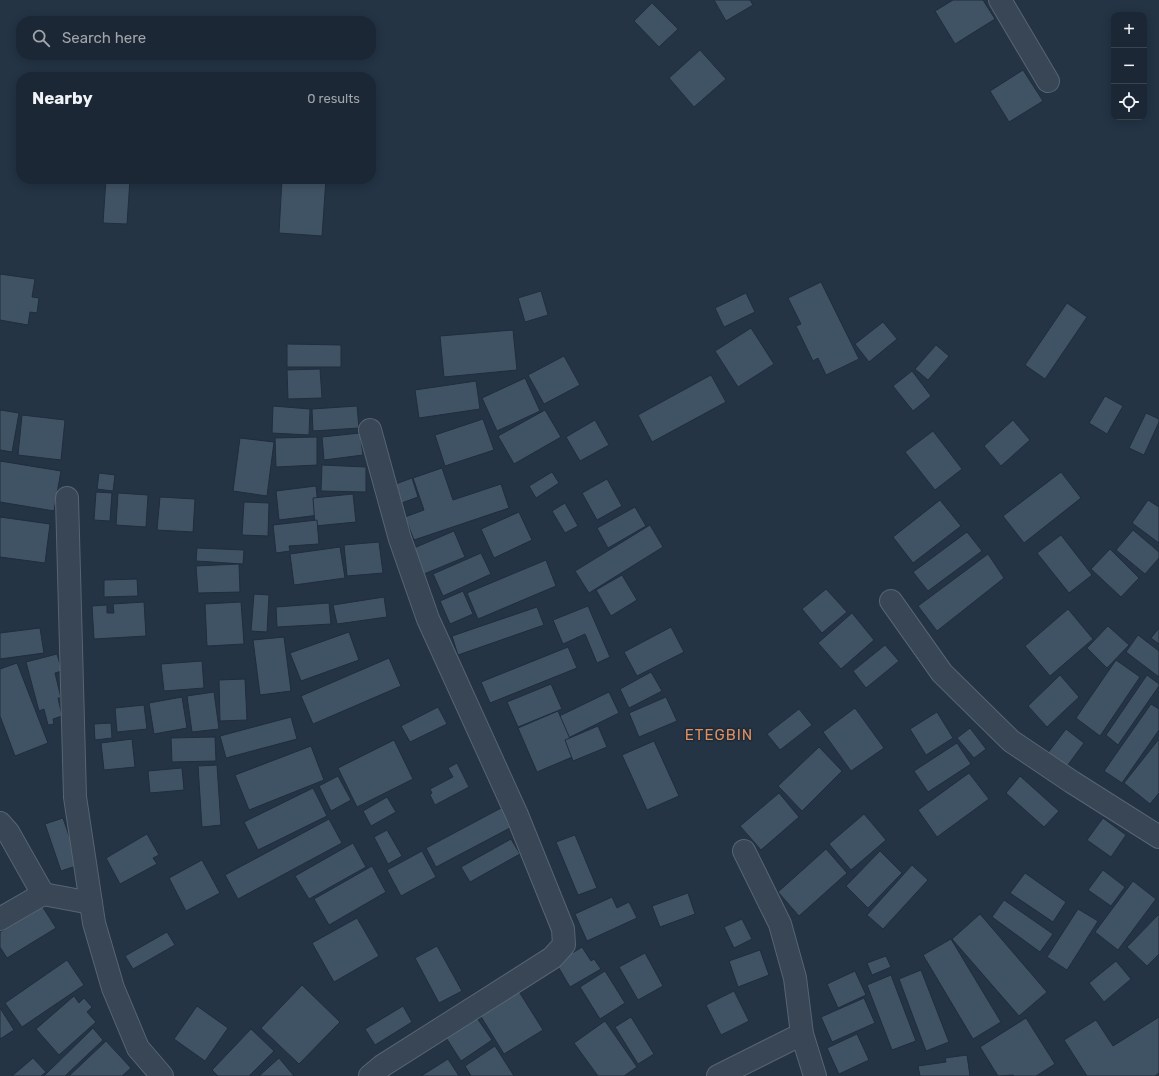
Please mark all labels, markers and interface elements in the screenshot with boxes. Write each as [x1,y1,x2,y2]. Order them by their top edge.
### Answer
map controls [1111,12,1147,120]
button: + [1111,12,1147,48]
search box [16,16,376,60]
icon: search [30,27,52,49]
text: Search here [62,29,146,47]
button: − [1111,48,1147,84]
button: locate [1111,84,1147,120]
text: Nearby [32,88,93,108]
text: 0 results [307,91,360,106]
district label: ETEGBIN [685,726,753,744]

